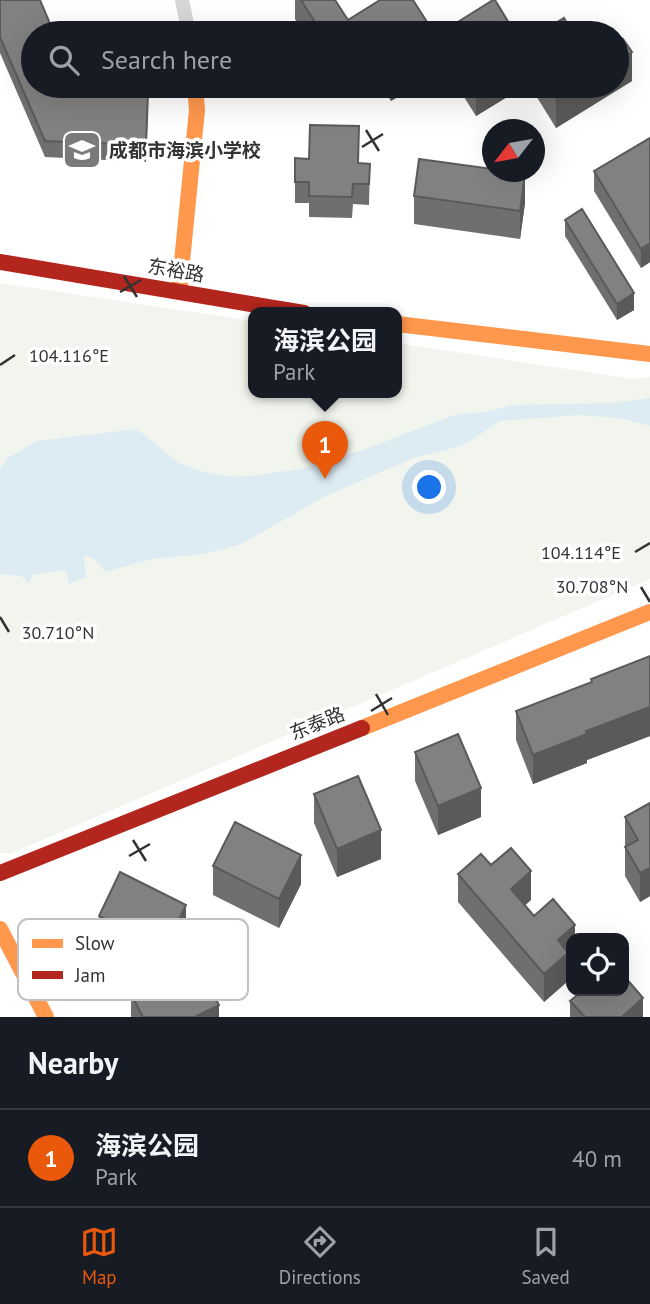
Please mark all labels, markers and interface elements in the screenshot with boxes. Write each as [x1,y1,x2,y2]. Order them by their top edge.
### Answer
search box [21,21,629,98]
icon: search [45,41,83,79]
text: Search here [101,43,232,76]
north arrow [482,119,545,182]
school or university icon: 成都市海滨小学校 [61,129,103,171]
place label: 成都市海滨小学校 [109,138,261,162]
street label: 东裕路 [146,253,206,287]
popup [248,307,402,398]
text: 海滨公园 [273,324,377,357]
text: 104.116°E [29,344,109,367]
text: Park [273,357,315,386]
pin: 1 [302,421,348,479]
your location [412,470,446,504]
text: 104.114°E [541,541,621,564]
text: 30.708°N [556,575,628,598]
text: 30.710°N [22,621,94,644]
street label: 东泰路 [286,701,348,745]
legend [18,919,248,1000]
text: Slow [75,931,115,955]
map controls [566,933,629,996]
button: locate [566,933,629,996]
text: Jam [74,963,105,987]
text: Nearby [28,1043,118,1082]
text: 海滨公园 [95,1129,199,1162]
text: 1 [44,1144,58,1173]
text: 40 m [572,1144,622,1173]
text: Park [95,1162,137,1191]
tab: Map [80,1223,118,1289]
tab: Directions [279,1223,361,1289]
tab: Saved [521,1223,570,1289]

